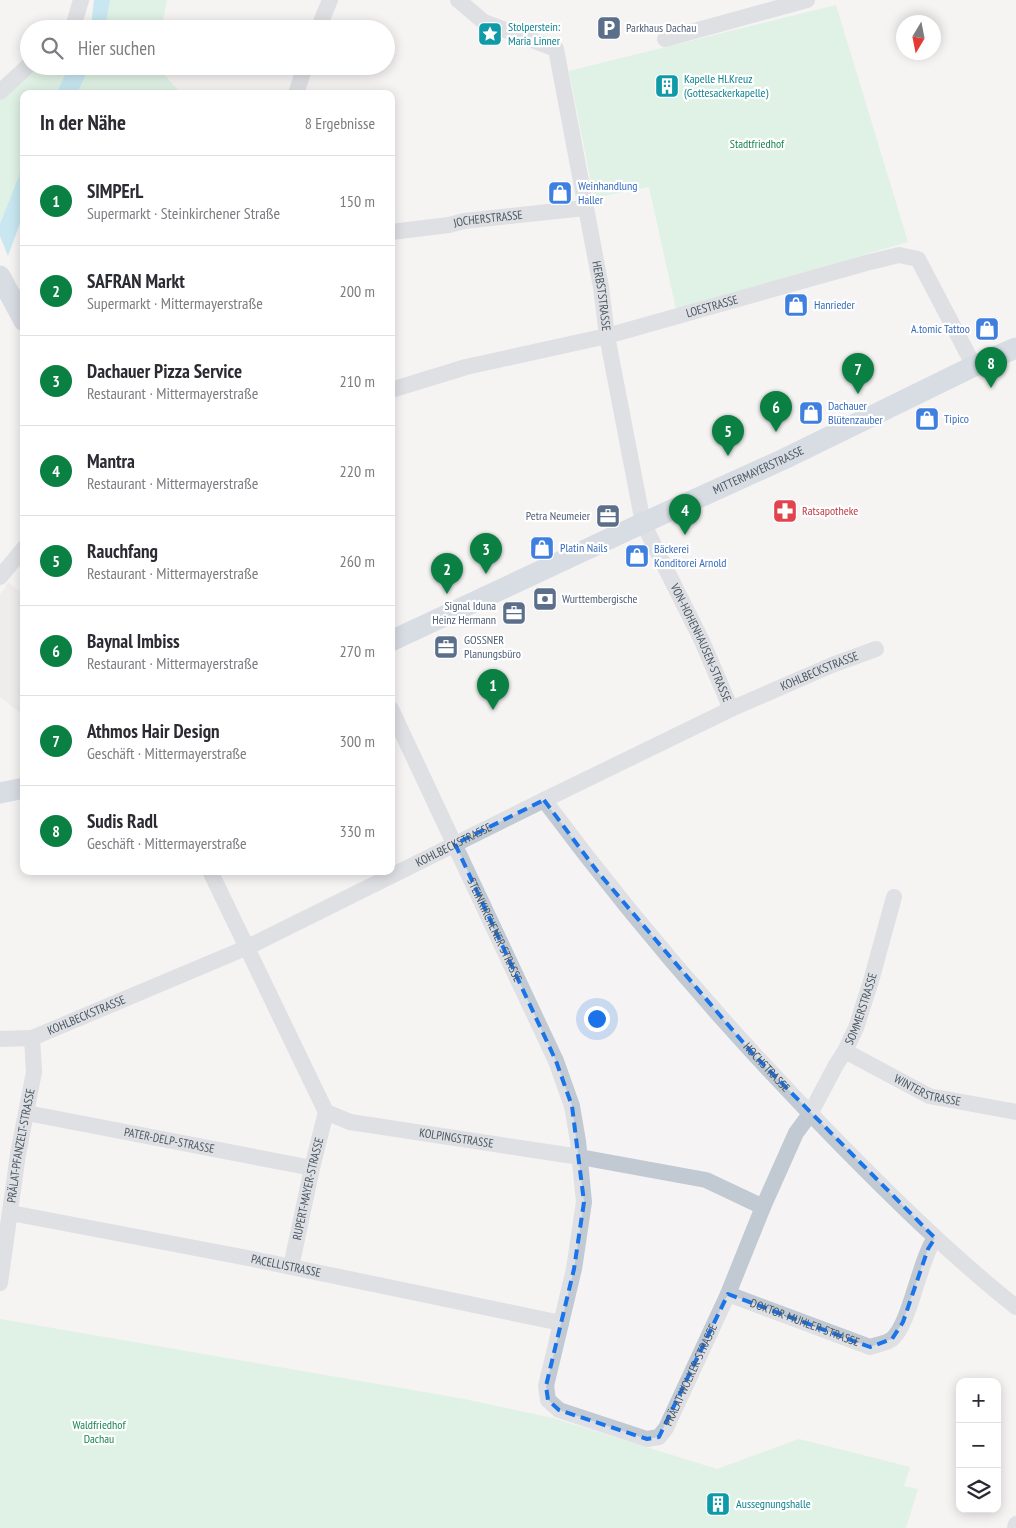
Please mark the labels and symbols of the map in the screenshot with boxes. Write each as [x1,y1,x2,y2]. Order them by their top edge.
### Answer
parking icon: Parkhaus Dachau [596,15,622,41]
north arrow [896,15,941,60]
place label: Stolperstein: Maria Linner [508,19,561,48]
place label: Parkhaus Dachau [626,20,696,35]
place icon: Stolperstein: Maria Linner [477,21,503,47]
place label: Kapelle Hl.Kreuz (Gottesackerkapelle) [684,71,768,100]
building icon: Kapelle Hl.Kreuz (Gottesackerkapelle) [654,73,680,99]
park label: Stadtfriedhof [730,136,785,151]
place label: Weinhandlung Haller [578,178,637,207]
shop icon: Weinhandlung Haller [547,180,573,206]
street label: JOCHERSTRASSE [451,207,523,231]
street label: HERBSTSTRASSE [589,259,614,332]
street label: LOESTRASSE [684,291,740,320]
shop icon: Hanrieder [783,292,809,318]
place label: Hanrieder [814,297,856,312]
shop icon: A.tomic Tattoo [974,316,1000,342]
place label: A.tomic Tattoo [911,321,970,336]
pin: 8 [975,347,1007,388]
pin: 7 [842,353,874,394]
pin: 6 [760,391,792,432]
place label: Dachauer Blütenzauber [828,398,884,427]
shop icon: Dachauer Blütenzauber [798,400,824,426]
shop icon: Tipico [914,406,940,432]
place label: Tipico [944,411,969,426]
pin: 5 [712,415,744,456]
street label: MITTERMAYERSTRASSE [710,443,806,497]
pin: 4 [669,494,701,535]
pharmacy icon: Ratsapotheke [772,498,798,524]
office icon: Petra Neumeier [595,503,621,529]
place label: Ratsapotheke [802,503,858,518]
place label: Petra Neumeier [526,508,591,523]
pin: 3 [470,533,502,574]
shop icon: Platin Nails [529,535,555,561]
place label: Platin Nails [560,540,607,555]
place label: Bäckerei Konditorei Arnold [654,541,727,570]
shop icon: Bäckerei Konditorei Arnold [624,543,650,569]
pin: 2 [431,553,463,594]
street label: VON-HOHENHAUSEN-STRASSE [667,580,735,704]
bank icon: Wurttembergische [532,586,558,612]
place label: Wurttembergische [562,591,638,606]
place label: Signal Iduna Heinz Hermann [432,598,496,627]
office icon: Signal Iduna Heinz Hermann [501,600,527,626]
place label: GOSSNER Planungsbüro [464,632,521,661]
office icon: GOSSNER Planungsbüro [433,634,459,660]
street label: KOHLBECKSTRASSE [778,648,860,694]
pin: 1 [477,669,509,710]
street label: KOHLBECKSTRASSE [413,819,494,870]
street label: STEINKIRCHENER STRASSE [464,875,526,984]
street label: SOMMERSTRASSE [841,971,880,1047]
street label: KOHLBECKSTRASSE [45,992,127,1038]
your location [584,1006,610,1032]
street label: HOCHSTRASSE [740,1039,794,1095]
street label: WINTERSTRASSE [892,1071,962,1109]
street label: PRÄLAT-PFANZELT-STRASSE [3,1087,38,1204]
street label: PATER-DELP-STRASSE [123,1124,216,1156]
street label: KOLPINGSTRASSE [418,1125,495,1151]
street label: RUPERT-MAYER-STRASSE [289,1136,326,1241]
street label: PACELLISTRASSE [250,1251,322,1280]
street label: DOKTOR-MUHLER-STRASSE [748,1295,862,1349]
street label: PRÄLAT-WOLKER-STRASSE [660,1321,720,1428]
park label: Waldfriedhof Dachau [72,1417,126,1446]
building icon: Aussegnungshalle [705,1491,731,1517]
place label: Aussegnungshalle [736,1496,811,1511]

